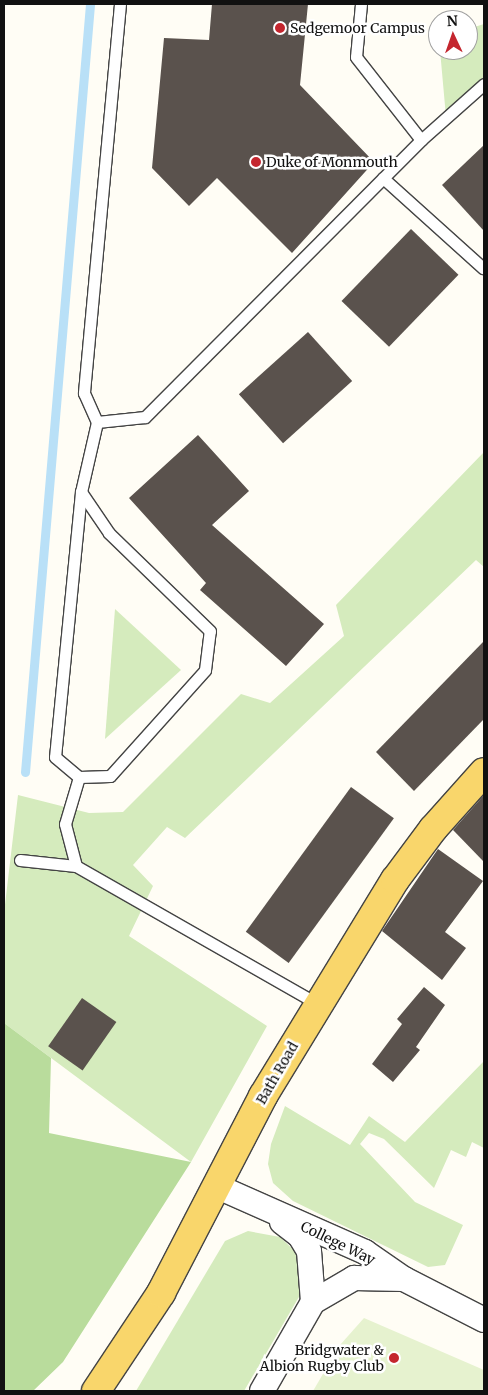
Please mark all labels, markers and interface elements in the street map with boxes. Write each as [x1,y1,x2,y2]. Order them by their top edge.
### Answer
north arrow [428,10,478,60]
text: N [446,12,458,30]
place label: Sedgemoor Campus [290,20,425,36]
marker: Sedgemoor Campus [274,22,286,34]
place label: Duke of Monmouth [266,154,398,170]
marker: Duke of Monmouth [250,156,262,168]
street label: Bath Road [252,1039,302,1107]
street label: College Way [298,1218,378,1268]
place label: Bridgwater & Albion Rugby Club [260,1342,384,1374]
marker: Bridgwater & Albion Rugby Club [388,1352,400,1364]

